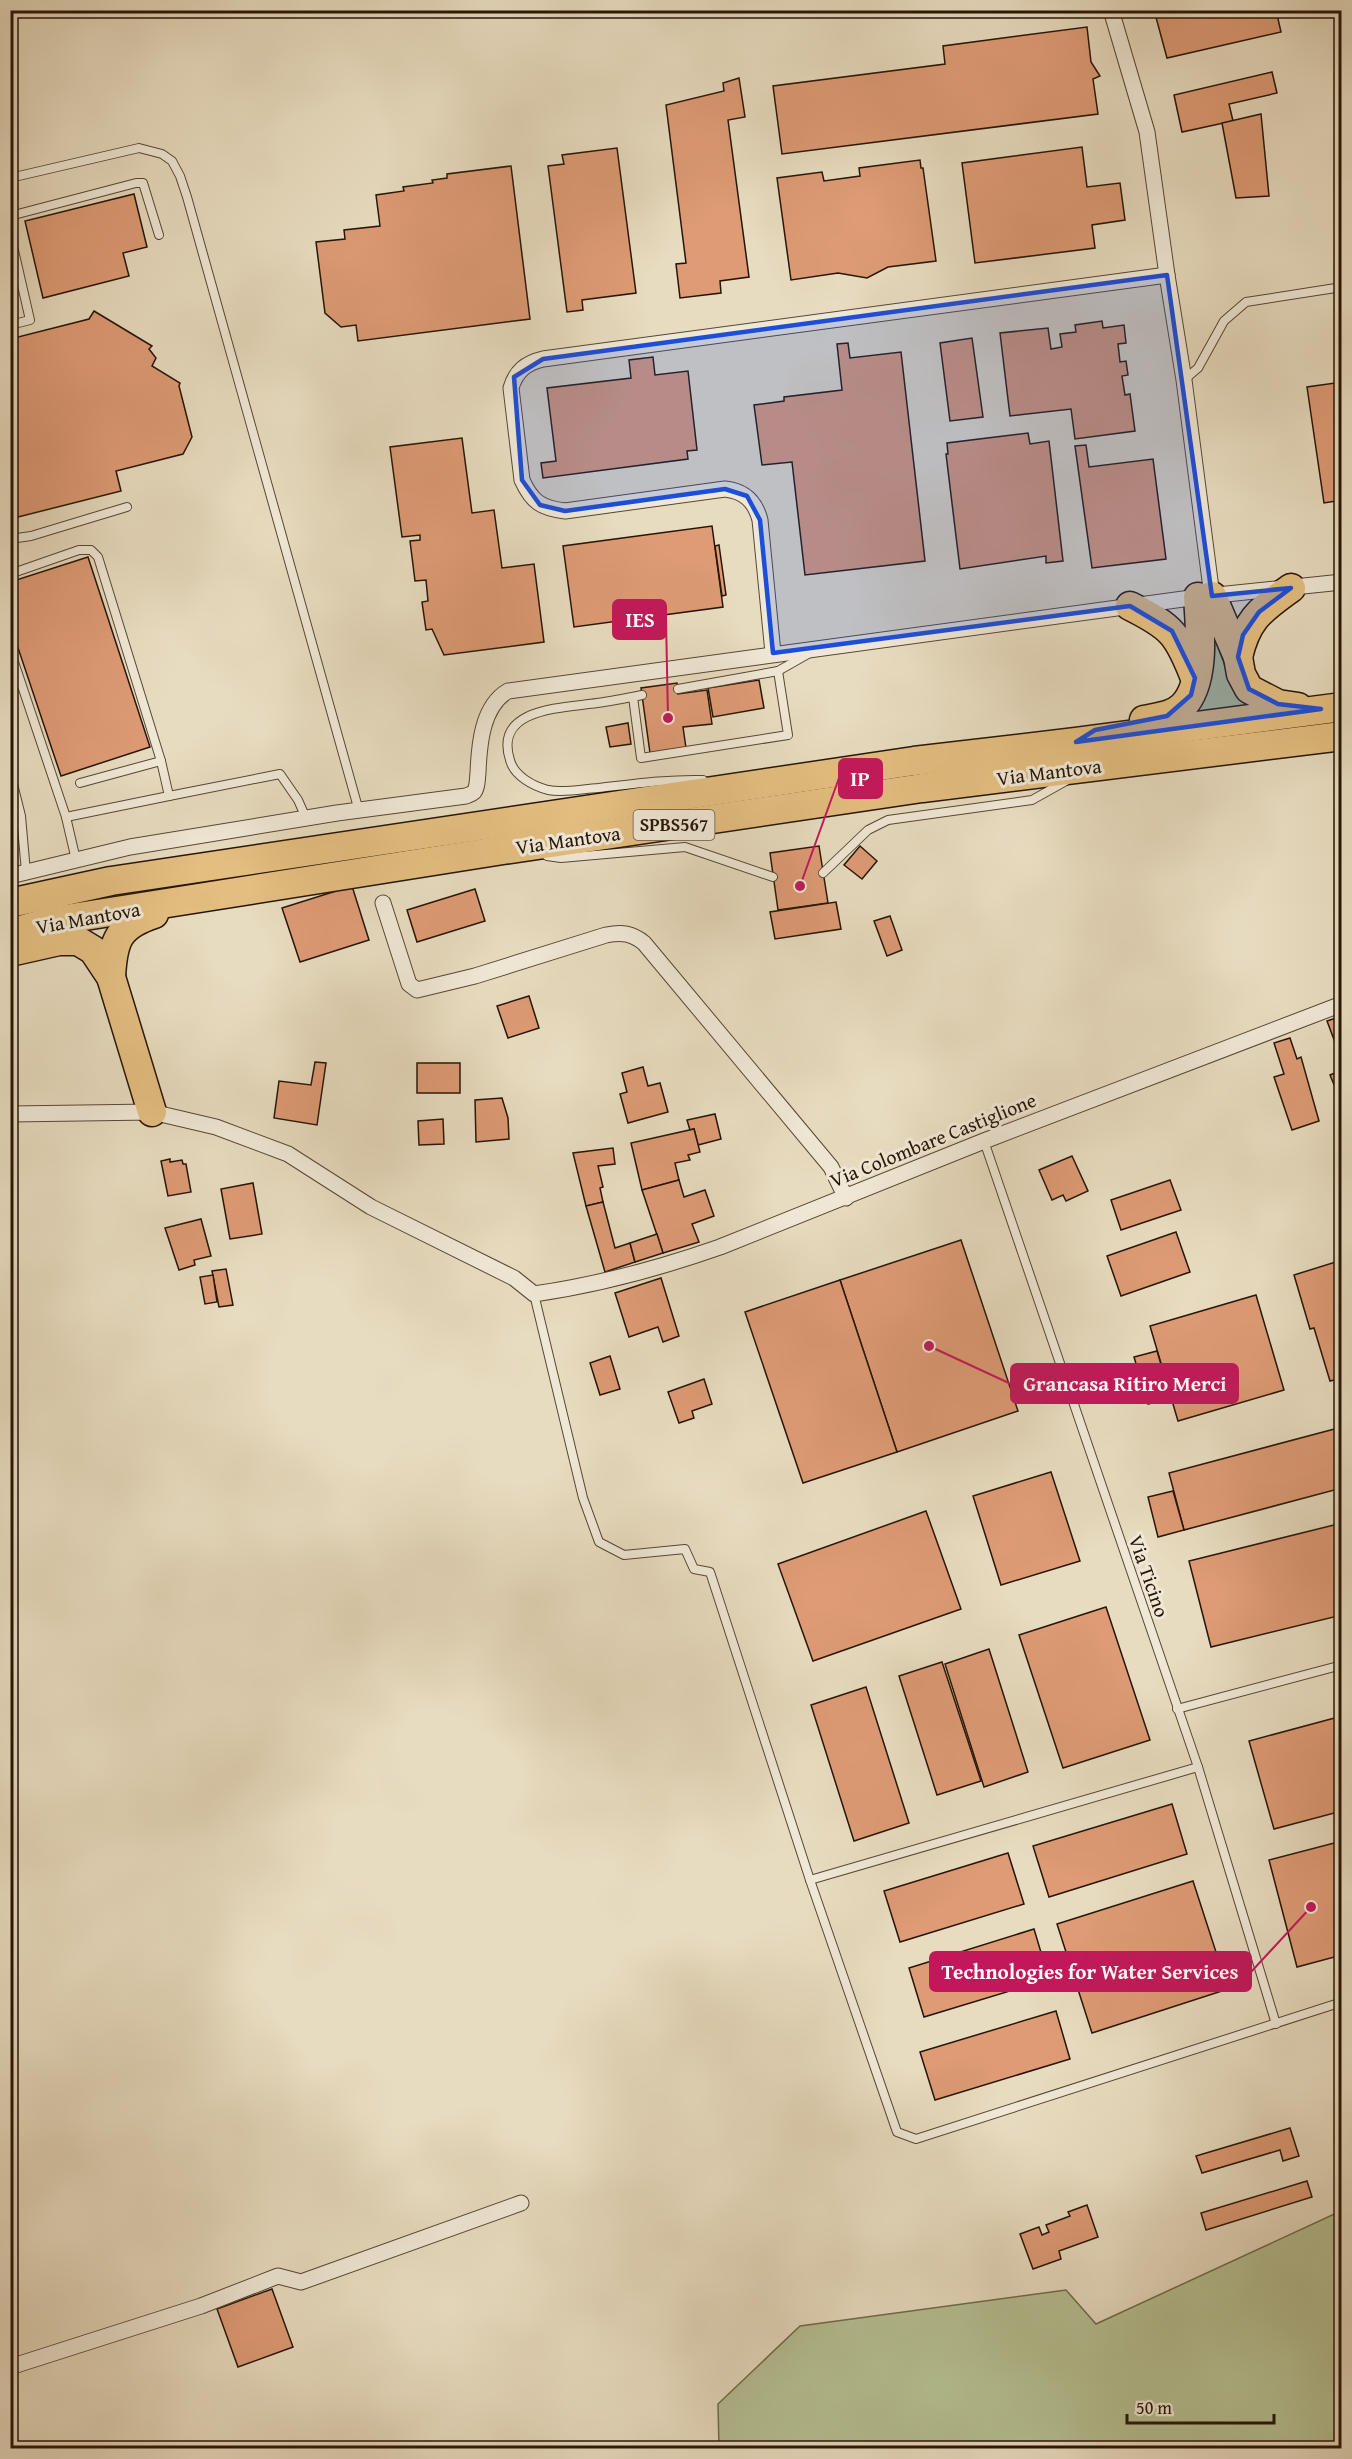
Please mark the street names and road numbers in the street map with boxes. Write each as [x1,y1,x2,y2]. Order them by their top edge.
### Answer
street label: Via Mantova [995,751,1104,792]
road number: SPBS567 [634,810,714,840]
street label: Via Mantova [514,818,623,861]
street label: Via Mantova [33,894,143,941]
street label: Via Colombare Castiglione [825,1085,1040,1194]
street label: Via Ticino [1122,1531,1177,1621]

